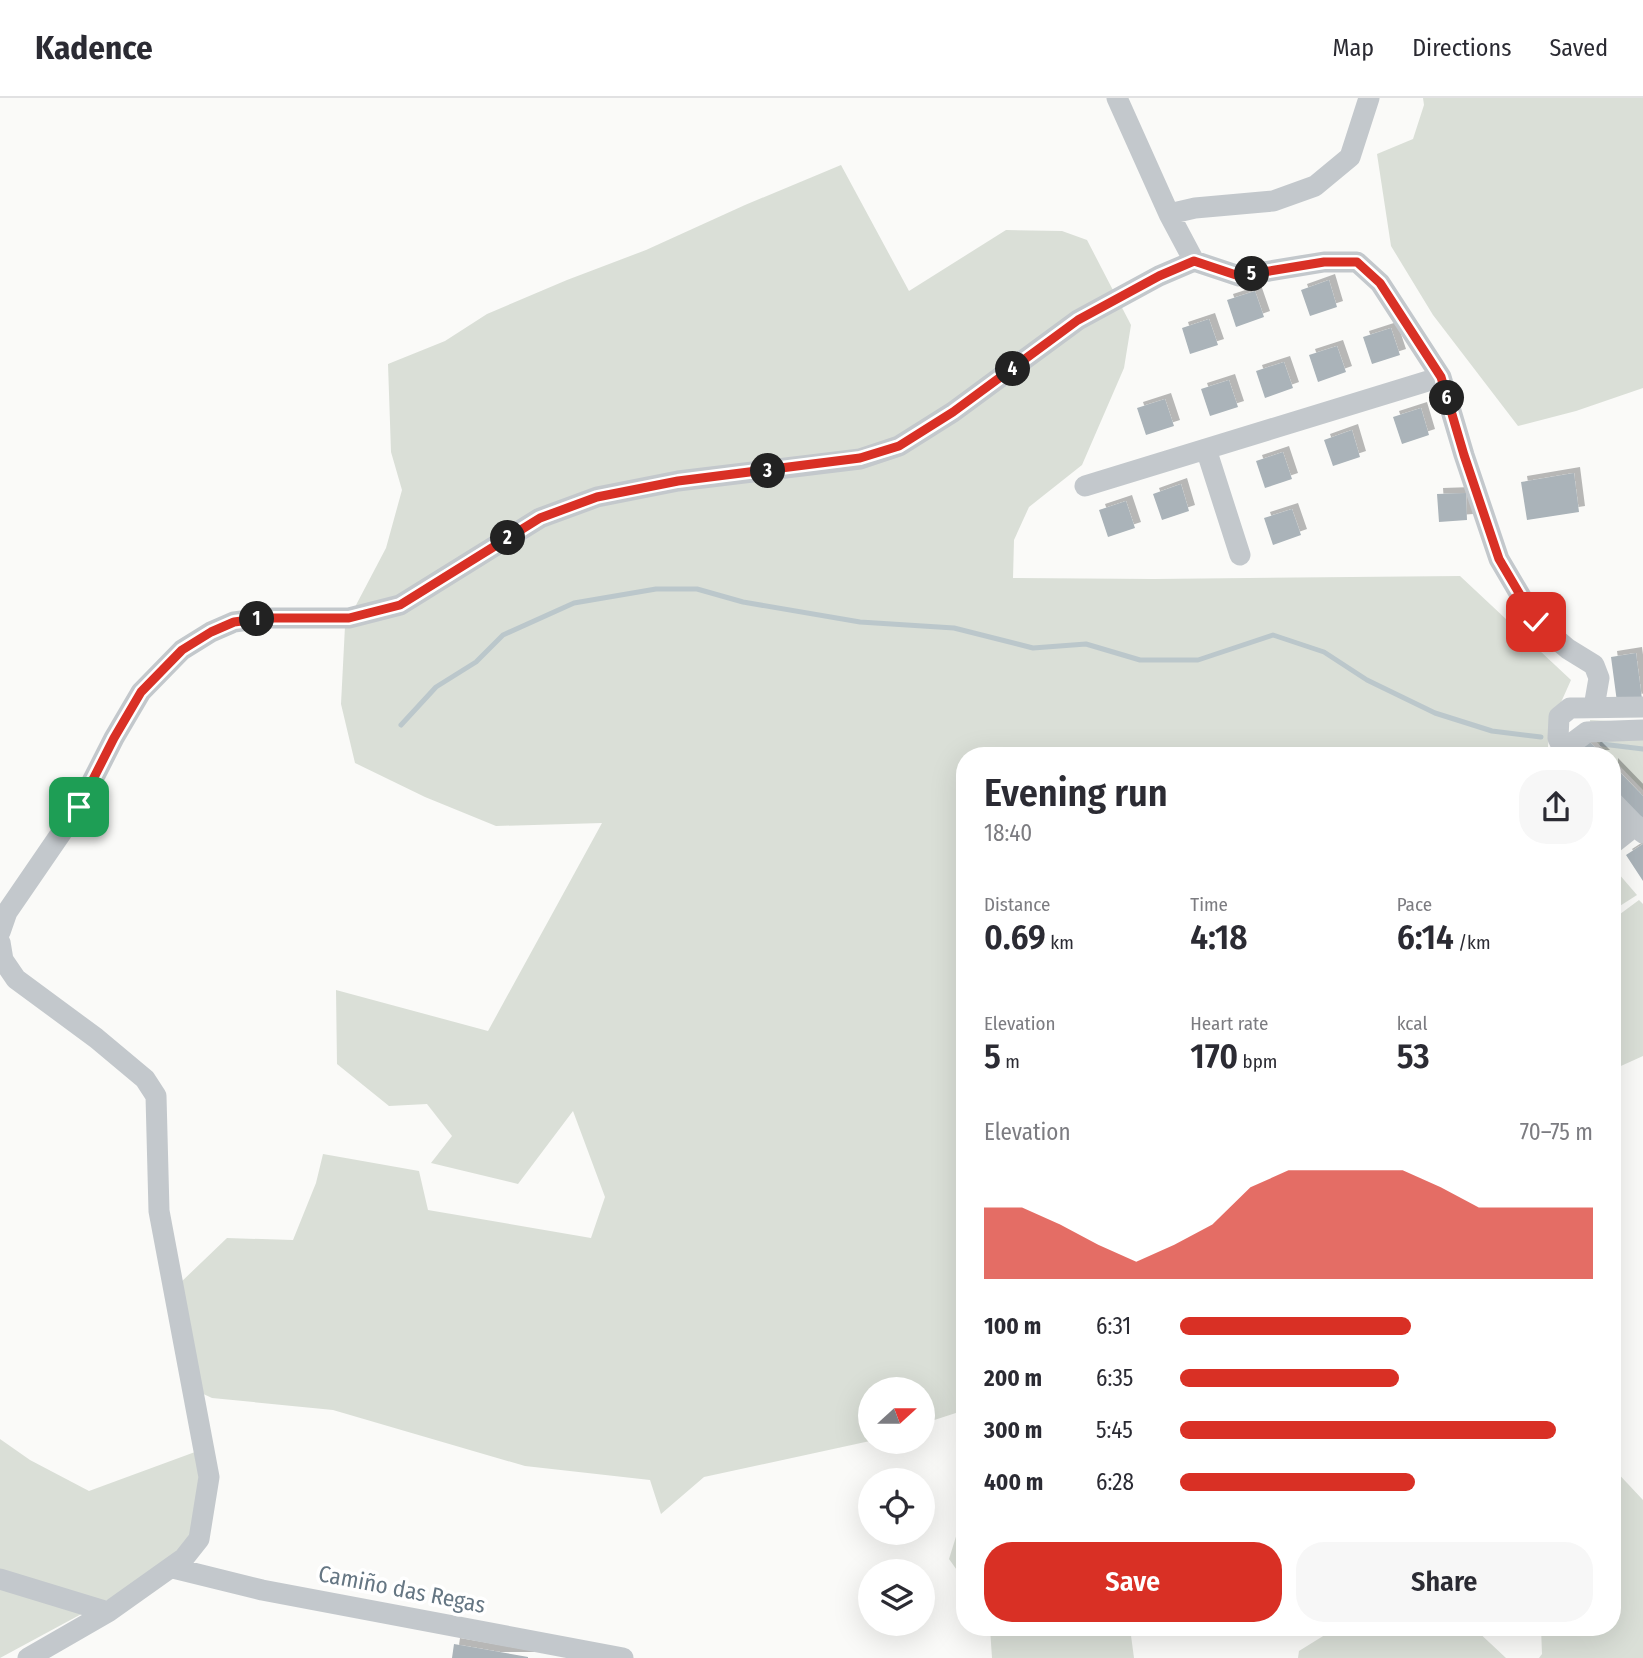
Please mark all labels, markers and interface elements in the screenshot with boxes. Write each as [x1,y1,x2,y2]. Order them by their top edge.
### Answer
text: Kadence [35,28,153,68]
text: Map [1333,34,1374,62]
text: Directions [1412,34,1511,62]
text: Saved [1549,34,1608,62]
pin: 5 [1234,256,1270,292]
text: 5 [1247,262,1256,285]
pin: 4 [996,352,1030,386]
text: 4 [1008,357,1017,380]
pin: 6 [1430,380,1464,416]
text: 6 [1442,386,1451,409]
pin: 3 [750,454,786,488]
text: 3 [763,459,772,482]
pin: 2 [490,520,526,556]
text: 2 [503,526,512,549]
pin [1506,592,1566,652]
pin: 1 [240,602,274,636]
icon: check [1517,603,1555,641]
text: 1 [252,607,261,630]
text: Evening run [984,770,1168,816]
button: share [1519,770,1593,844]
pin [49,777,109,837]
icon: arrive [60,788,98,826]
text: 18:40 [984,819,1032,847]
text: Distance [984,893,1051,916]
text: Time [1190,893,1228,916]
text: Pace [1397,893,1432,916]
text: 0.69 [984,916,1046,958]
text: 4:18 [1190,916,1248,958]
text: 6:14 [1397,916,1454,958]
text: km [1046,931,1074,954]
text: /km [1454,931,1491,954]
text: Elevation [984,1012,1056,1035]
text: Heart rate [1190,1012,1268,1035]
text: kcal [1397,1012,1427,1035]
text: 5 [984,1035,1001,1077]
text: 170 [1190,1035,1238,1077]
text: 53 [1397,1035,1430,1077]
text: m [1001,1050,1020,1073]
text: bpm [1238,1050,1277,1073]
text: Elevation [984,1118,1071,1146]
text: 70–75 m [1520,1118,1593,1146]
text: 100 m [984,1312,1041,1340]
text: 6:31 [1096,1312,1131,1340]
text: 200 m [984,1364,1042,1392]
text: 6:35 [1096,1364,1133,1392]
north arrow [858,1377,934,1454]
map controls [858,1377,935,1636]
text: 300 m [984,1416,1042,1444]
text: 5:45 [1096,1416,1133,1444]
button: locate [858,1468,935,1545]
text: 400 m [984,1468,1043,1496]
text: 6:28 [1096,1468,1134,1496]
button: Save [984,1542,1282,1622]
button: Share [1296,1542,1593,1622]
street label: Camiño das Regas [316,1559,488,1619]
button: layers [858,1559,935,1636]

